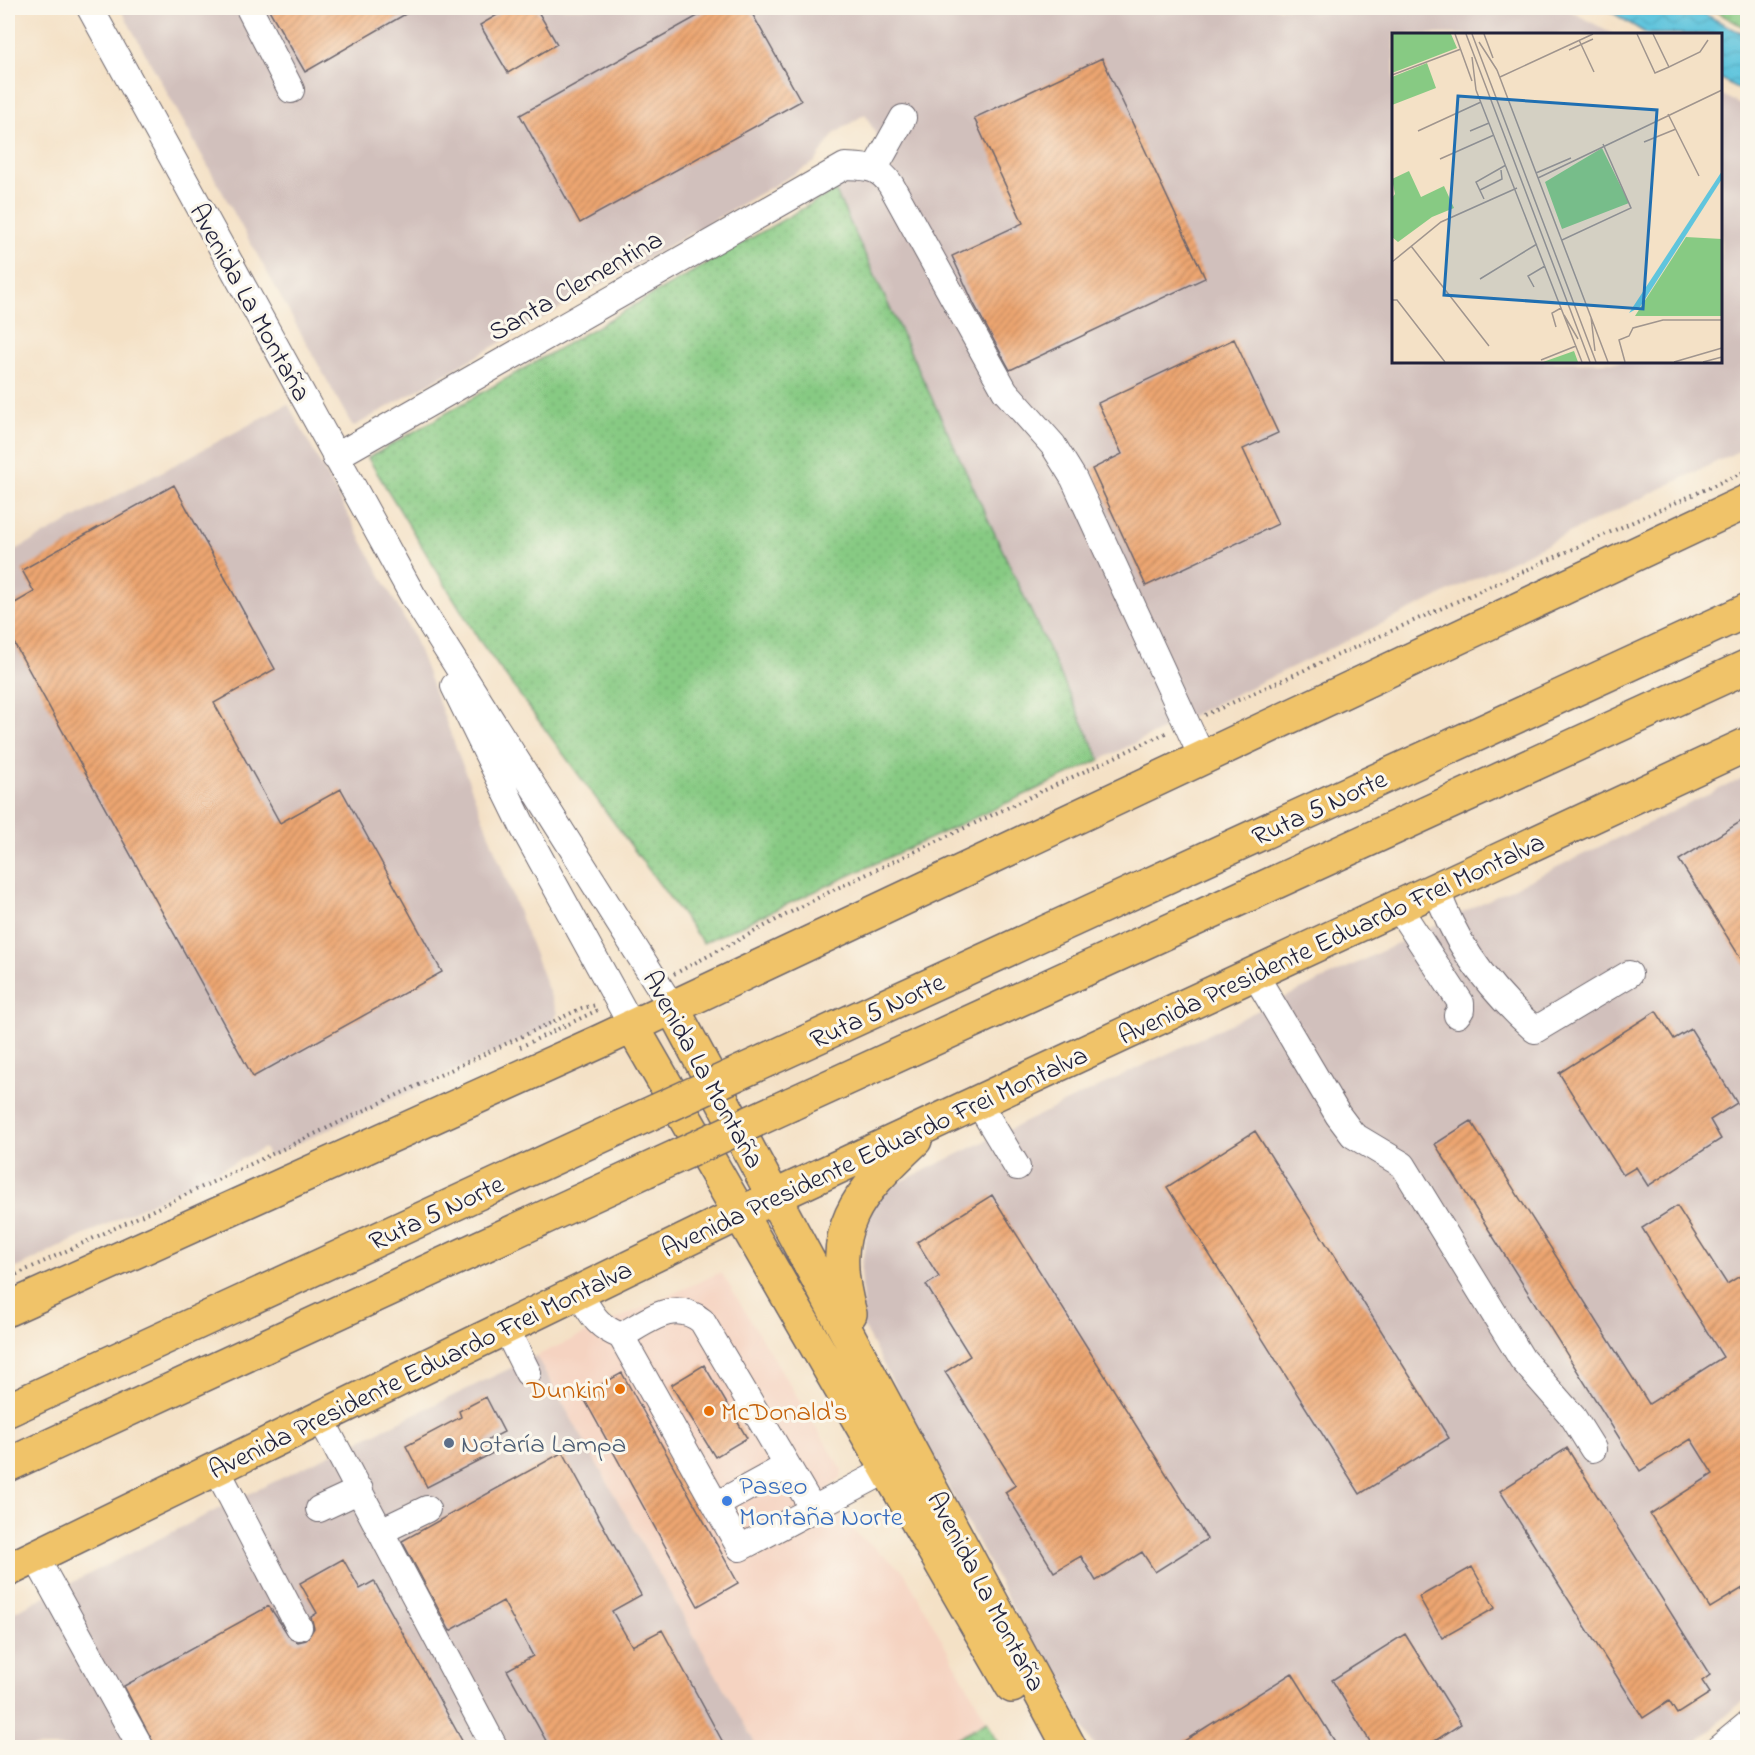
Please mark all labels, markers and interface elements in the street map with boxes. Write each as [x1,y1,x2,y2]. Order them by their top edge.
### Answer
inset map [1392,33,1722,363]
street label: Avenida La Montaña [178,197,320,409]
street label: Santa Clementina [482,221,671,353]
street label: Ruta 5 Norte [1246,761,1395,858]
street label: Avenida Presidente Eduardo Frei Montalva [1112,824,1552,1056]
street label: Avenida La Montaña [631,964,773,1176]
street label: Ruta 5 Norte [804,964,953,1061]
street label: Avenida Presidente Eduardo Frei Montalva [655,1037,1095,1269]
street label: Ruta 5 Norte [363,1166,512,1263]
street label: Avenida Presidente Eduardo Frei Montalva [203,1251,639,1491]
place label: Dunkin' [526,1372,608,1411]
marker: Dunkin' [613,1382,627,1396]
place label: McDonald's [721,1394,847,1433]
marker: McDonald's [702,1404,716,1418]
place label: Notaría Lampa [461,1426,626,1465]
marker: Notaría Lampa [442,1436,456,1450]
place label: Paseo Montaña Norte [739,1468,904,1538]
street label: Avenida La Montaña [916,1485,1054,1699]
marker: Paseo Montaña Norte [720,1494,734,1508]

